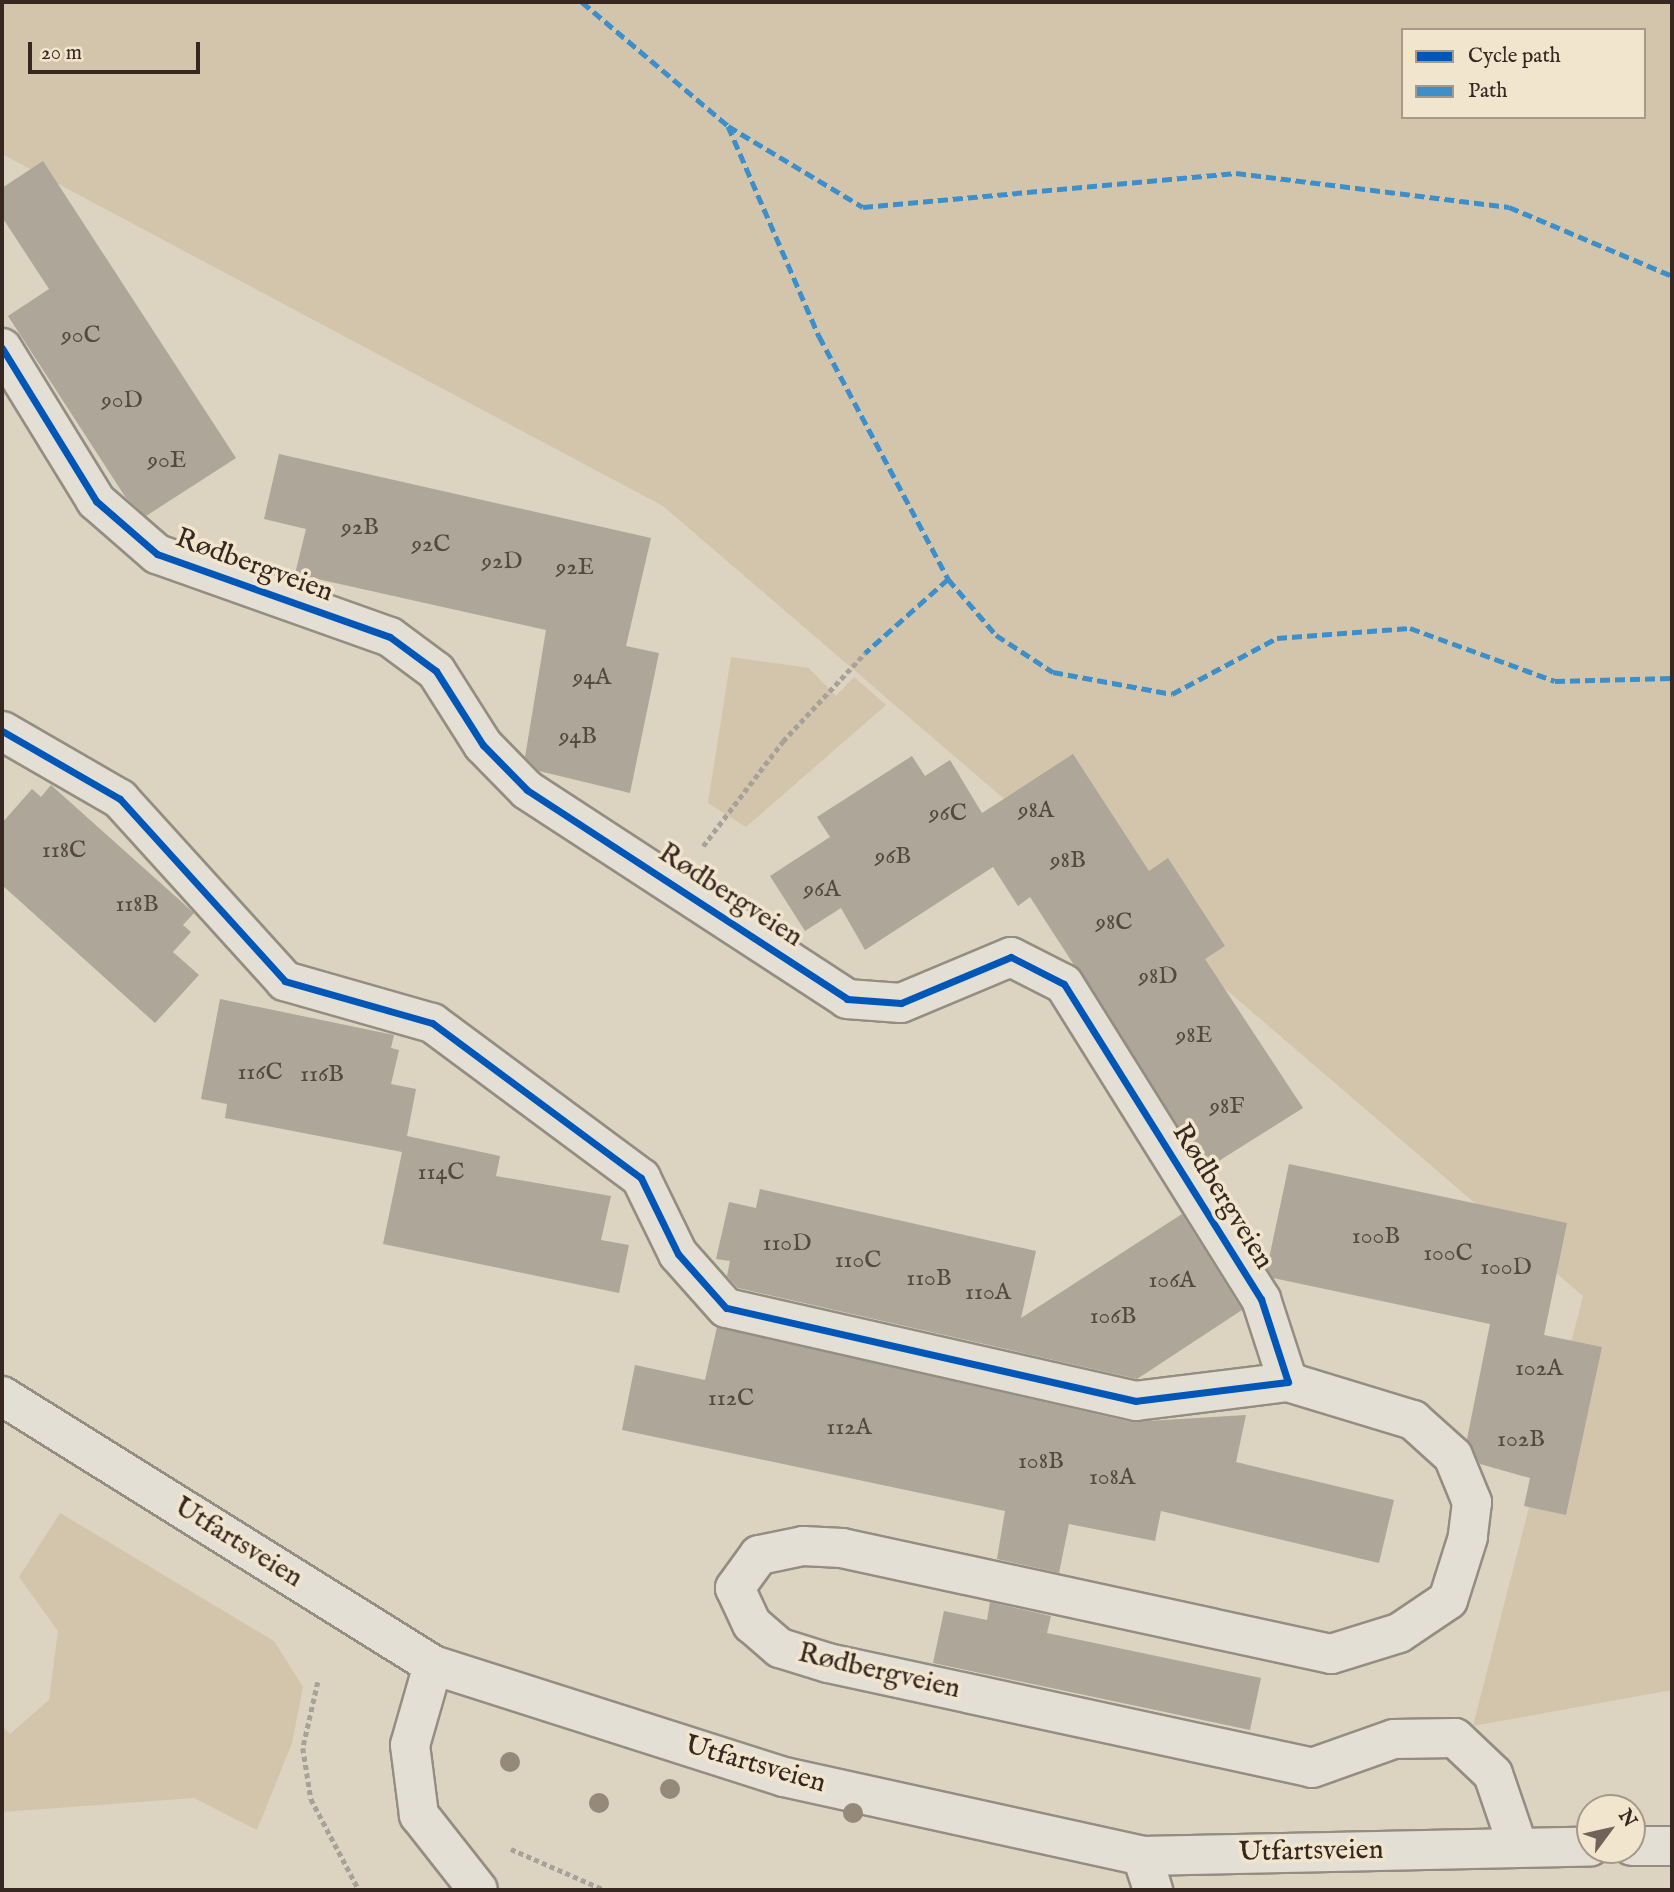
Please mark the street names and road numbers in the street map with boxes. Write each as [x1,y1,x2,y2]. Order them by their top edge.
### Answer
street label: Rødbergveien [171,522,337,610]
street label: Rødbergveien [652,837,808,955]
street label: Rødbergveien [1164,1118,1280,1276]
street label: Utfartsveien [168,1490,308,1596]
street label: Rødbergveien [795,1637,963,1707]
street label: Utfartsveien [681,1729,829,1801]
street label: Utfartsveien [1238,1834,1384,1870]

